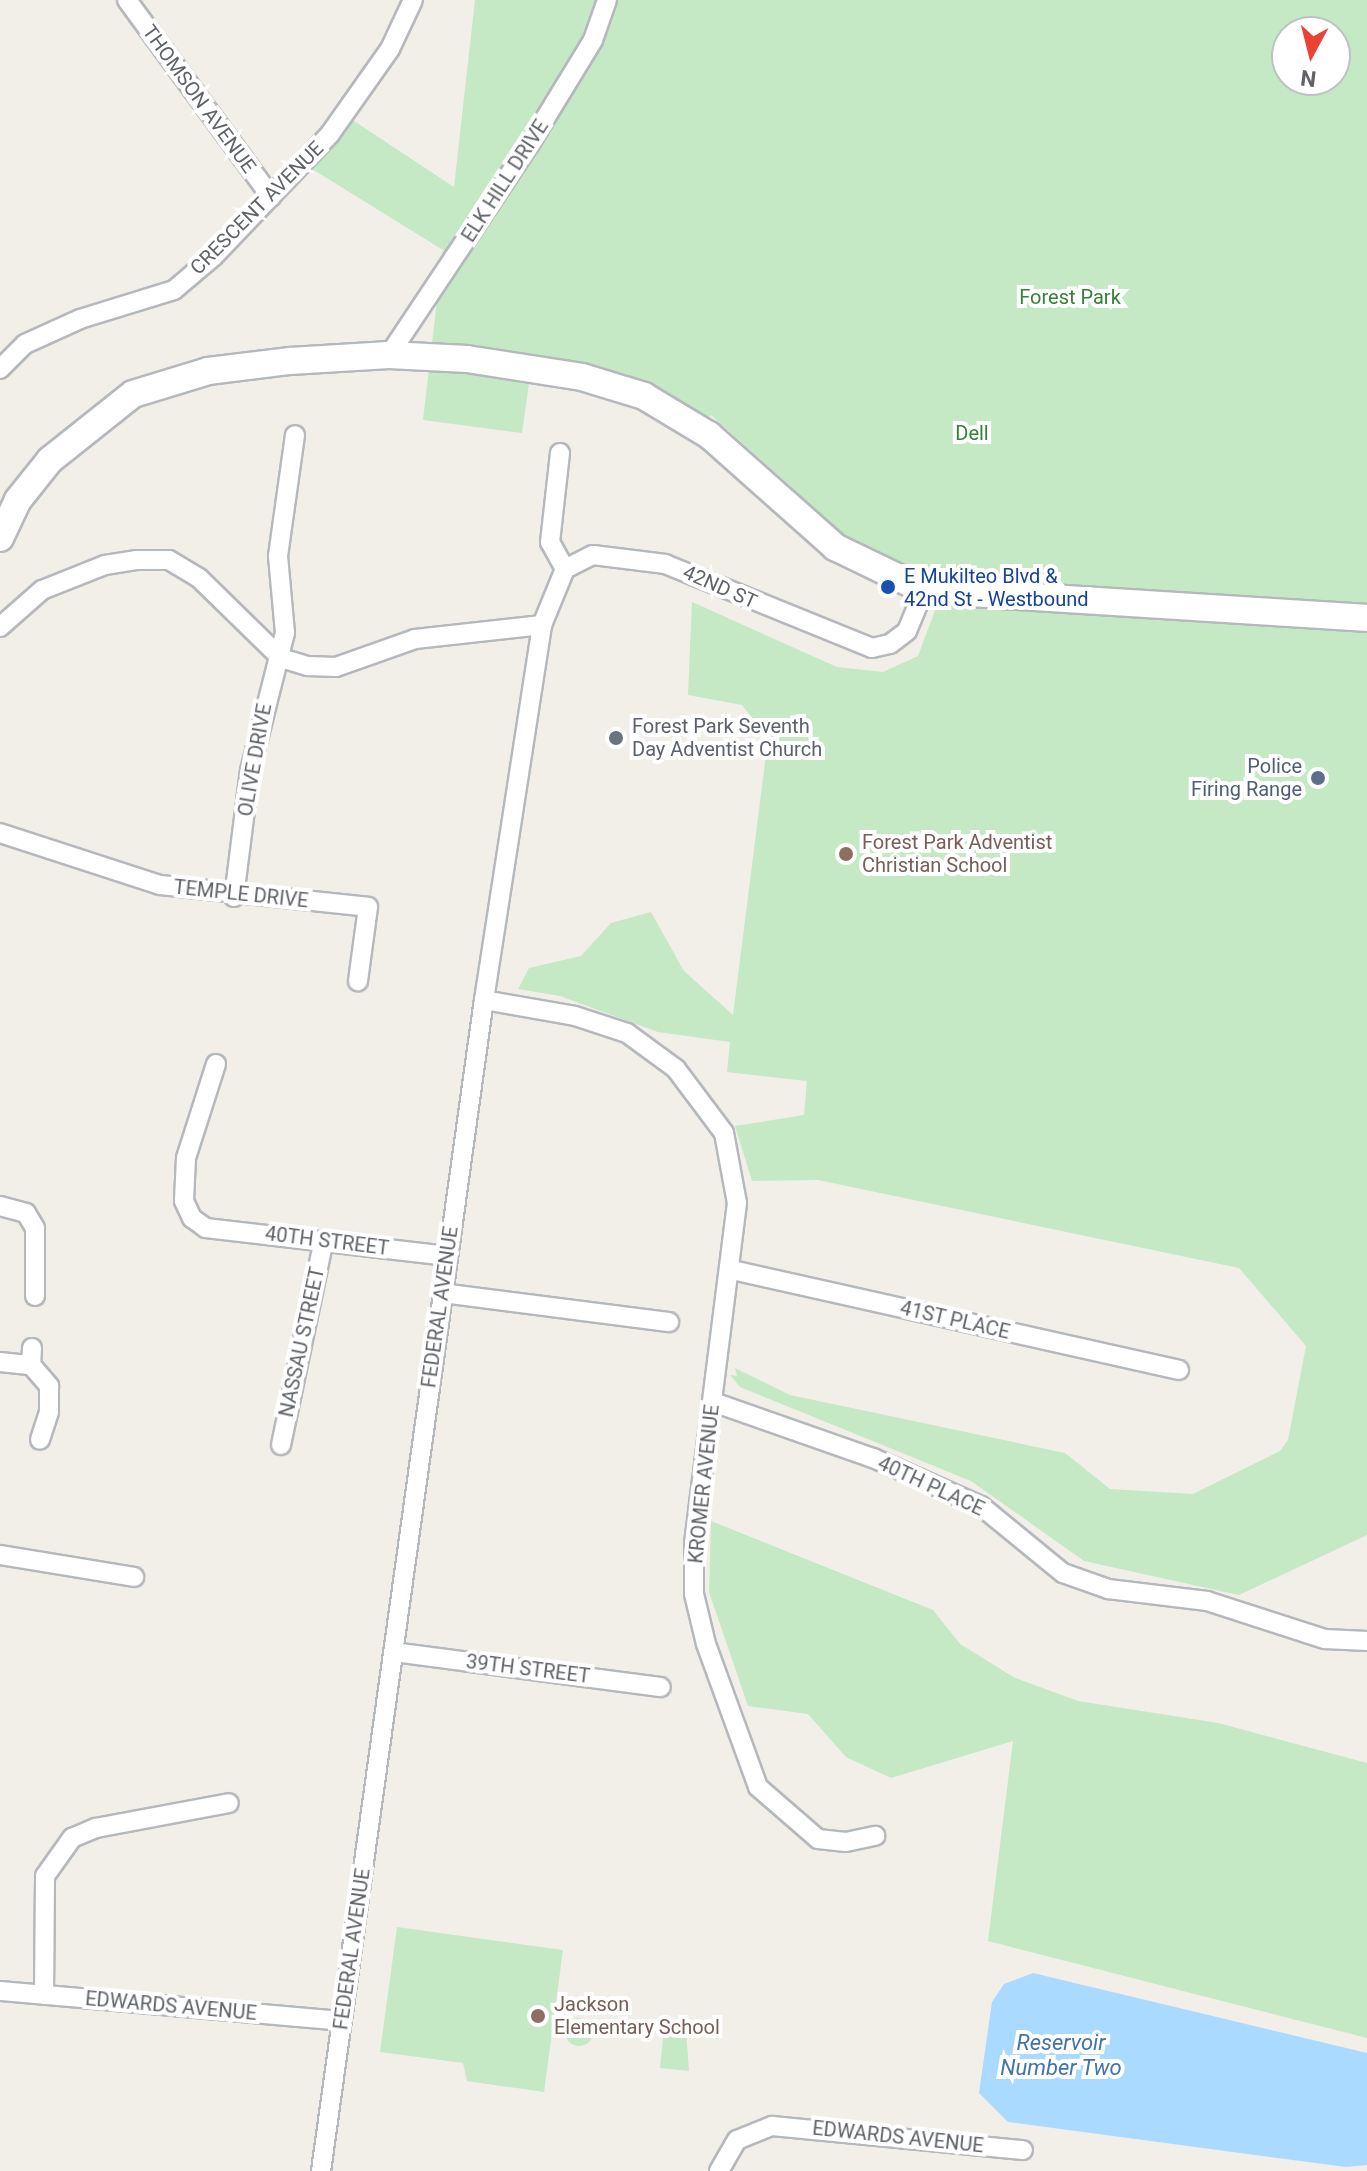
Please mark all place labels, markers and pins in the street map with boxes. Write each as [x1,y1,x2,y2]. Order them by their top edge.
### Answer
place label: E Mukilteo Blvd & 42nd St - Westbound [904,564,1089,611]
marker: E Mukilteo Blvd & 42nd St - Westbound [879,578,897,596]
place label: Forest Park Seventh Day Adventist Church [632,714,822,761]
marker: Forest Park Seventh Day Adventist Church [607,729,625,747]
place label: Police Firing Range [1191,754,1302,801]
marker: Police Firing Range [1309,769,1327,787]
place label: Forest Park Adventist Christian School [862,830,1052,877]
marker: Forest Park Adventist Christian School [837,845,855,863]
place label: Jackson Elementary School [554,1992,720,2039]
marker: Jackson Elementary School [529,2007,547,2025]

